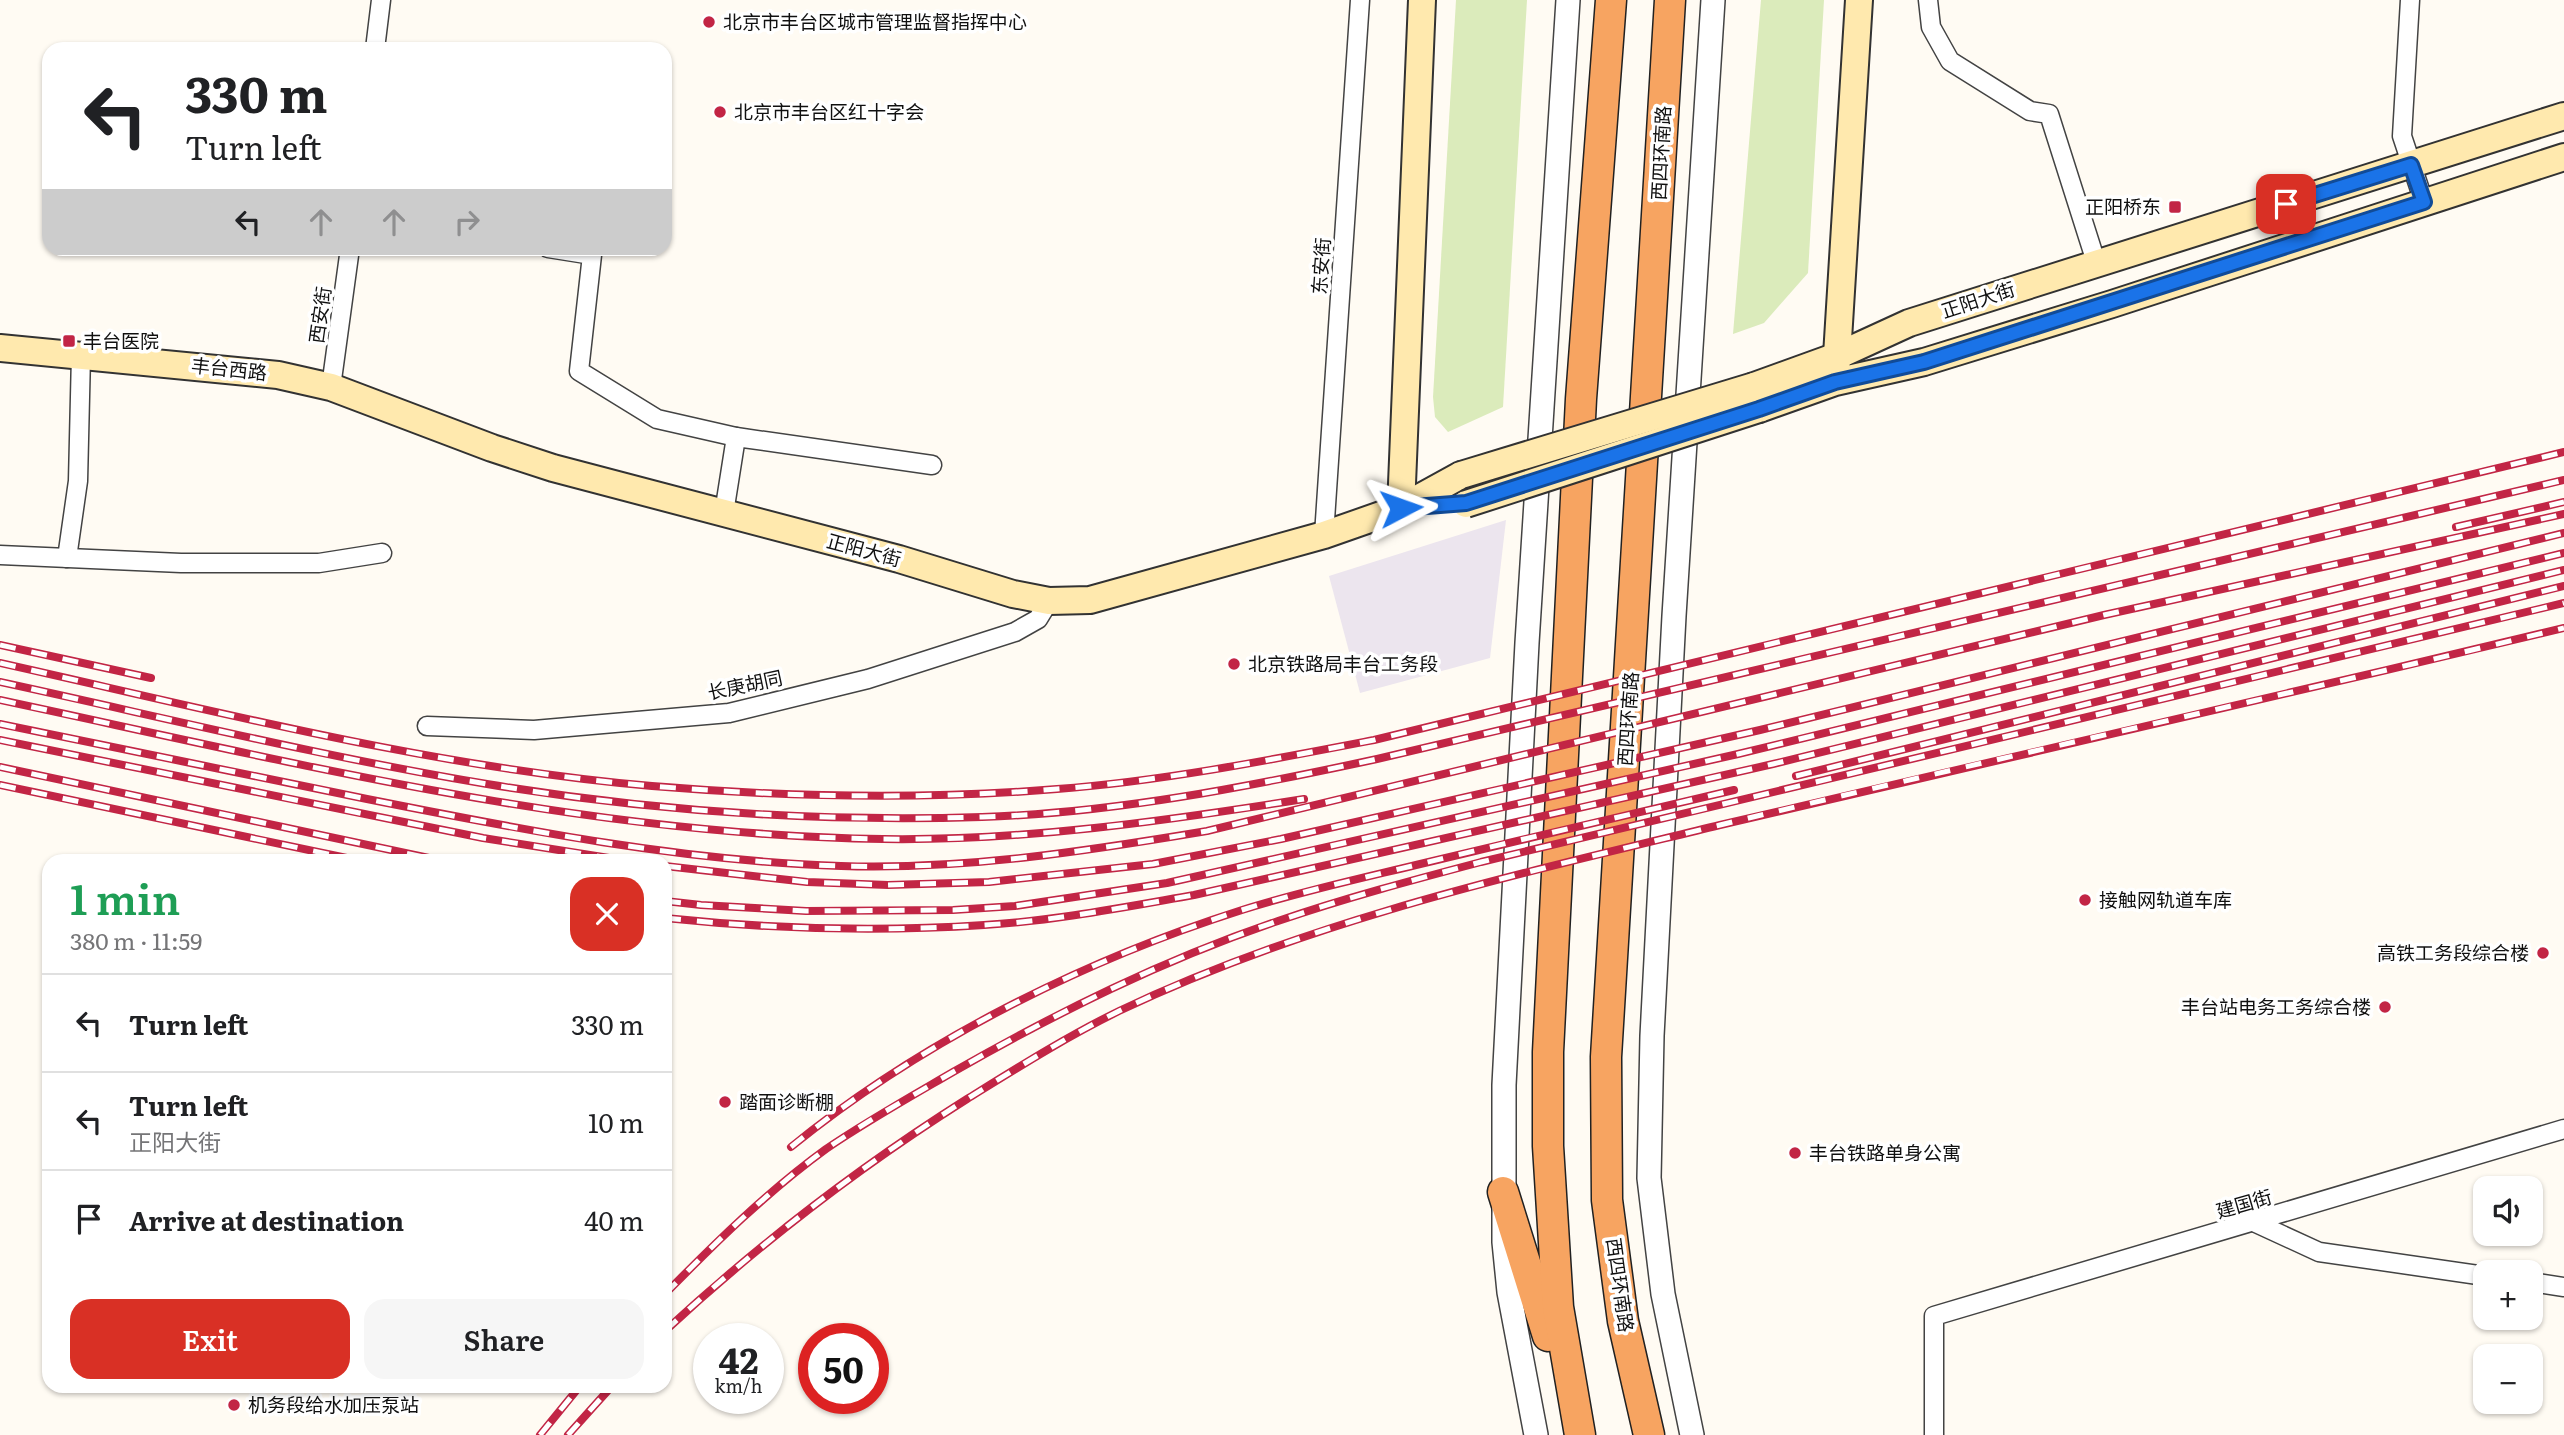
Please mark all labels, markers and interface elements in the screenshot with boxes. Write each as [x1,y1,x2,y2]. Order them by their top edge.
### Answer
place label: 北京市丰台区城市管理监督指挥中心 [723,7,1027,35]
marker: 北京市丰台区城市管理监督指挥中心 [701,14,717,30]
text: 330 m [185,55,328,128]
icon: left [70,70,161,161]
place label: 北京市丰台区红十字会 [734,97,924,125]
marker: 北京市丰台区红十字会 [712,104,728,120]
street label: 西四环南路 [1644,105,1676,201]
text: Turn left [185,122,322,170]
pin [2256,174,2316,234]
icon: arrive [2267,185,2305,223]
place label: 正阳桥东 [2085,192,2161,220]
marker: 正阳桥东 [2167,199,2183,215]
icon: left [229,203,267,241]
icon: ahead [302,203,340,241]
icon: ahead [375,203,413,241]
icon: right [448,203,486,241]
street label: 东安街 [1304,237,1336,295]
street label: 正阳大街 [1937,274,2018,324]
street label: 西安街 [301,285,337,345]
place label: 丰台医院 [83,326,159,354]
marker: 丰台医院 [61,333,77,349]
street label: 丰台西路 [190,350,268,386]
position arrow [1364,471,1438,545]
street label: 正阳大街 [824,526,905,572]
place label: 北京铁路局丰台工务段 [1248,649,1438,677]
marker: 北京铁路局丰台工务段 [1226,656,1242,672]
street label: 长庚胡同 [705,662,785,706]
street label: 西四环南路 [1610,671,1644,767]
text: 1 min [70,866,180,928]
button: close [570,877,644,951]
place label: 接触网轨道车库 [2099,885,2232,913]
marker: 接触网轨道车库 [2077,892,2093,908]
text: 380 m · 11:59 [70,923,202,957]
place label: 高铁工务段综合楼 [2377,938,2529,966]
marker: 高铁工务段综合楼 [2535,945,2551,961]
place label: 丰台站电务工务综合楼 [2181,992,2371,1020]
marker: 丰台站电务工务综合楼 [2377,999,2393,1015]
icon: left [70,1004,108,1042]
text: Turn left [129,1004,248,1043]
text: 330 m [571,1004,644,1043]
text: Turn left [129,1085,248,1124]
place label: 踏面诊断棚 [739,1087,834,1115]
marker: 踏面诊断棚 [717,1094,733,1110]
icon: left [70,1102,108,1140]
text: 10 m [588,1102,644,1141]
text: 正阳大街 [129,1124,221,1158]
place label: 丰台铁路单身公寓 [1809,1138,1961,1166]
marker: 丰台铁路单身公寓 [1787,1145,1803,1161]
map controls [2473,1176,2543,1414]
button: sound [2473,1176,2543,1246]
street label: 建国街 [2212,1182,2275,1224]
icon: arrive [70,1200,108,1238]
text: Arrive at destination [129,1200,404,1239]
text: 40 m [584,1200,644,1239]
street label: 西四环南路 [1601,1236,1641,1334]
button: + [2473,1260,2543,1330]
button: Exit [70,1299,350,1379]
button: Share [364,1299,644,1379]
speed limit sign: 50 [798,1323,889,1414]
text: 42 [719,1333,758,1385]
button: − [2473,1344,2543,1414]
text: km/h [715,1372,762,1399]
place label: 机务段给水加压泵站 [248,1390,419,1418]
marker: 机务段给水加压泵站 [226,1397,242,1413]

